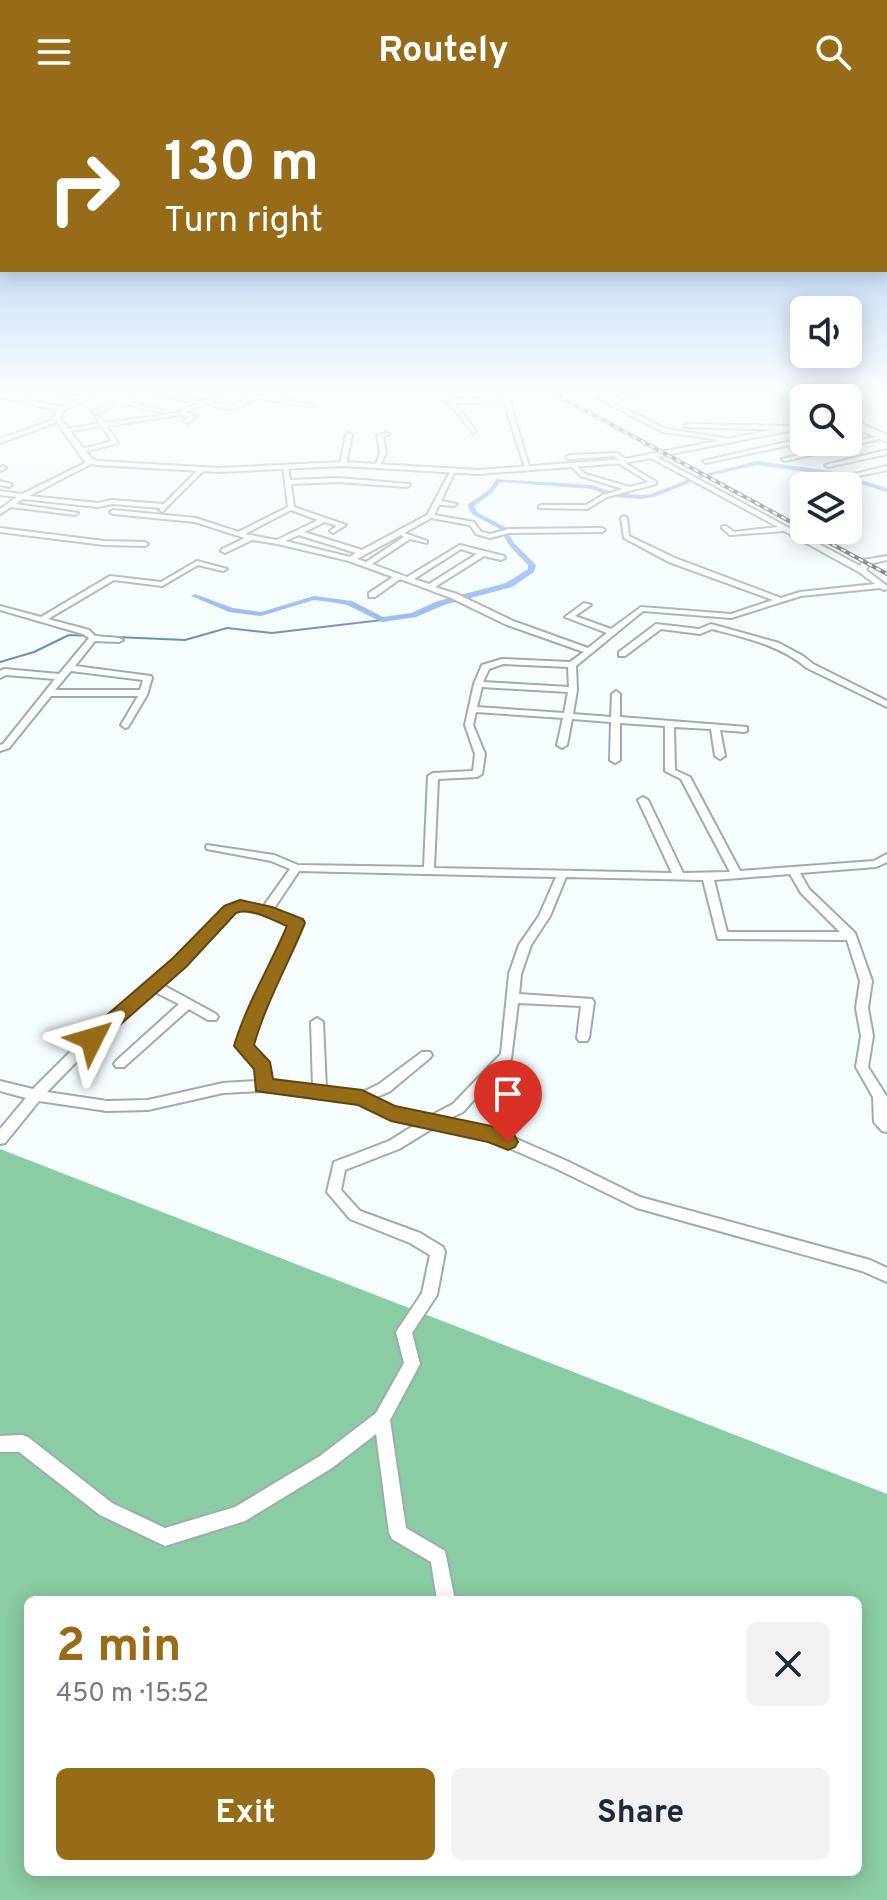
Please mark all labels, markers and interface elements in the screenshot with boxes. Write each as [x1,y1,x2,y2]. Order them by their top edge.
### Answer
text: Routely [378,29,509,75]
icon: menu [32,30,76,74]
icon: search [811,30,855,74]
text: 130 m [164,130,319,200]
icon: right [32,136,136,240]
text: Turn right [164,199,323,245]
map controls [790,296,862,544]
button: sound [790,296,862,368]
button: search [790,384,862,456]
button: layers [790,472,862,544]
position arrow [50,997,134,1081]
pin [474,1060,542,1142]
icon: arrive [486,1072,530,1116]
text: 2 min [56,1618,181,1678]
button: close [746,1622,830,1706]
text: 450 m · 15:52 [56,1678,209,1711]
button: Exit [56,1768,435,1860]
button: Share [451,1768,830,1860]

